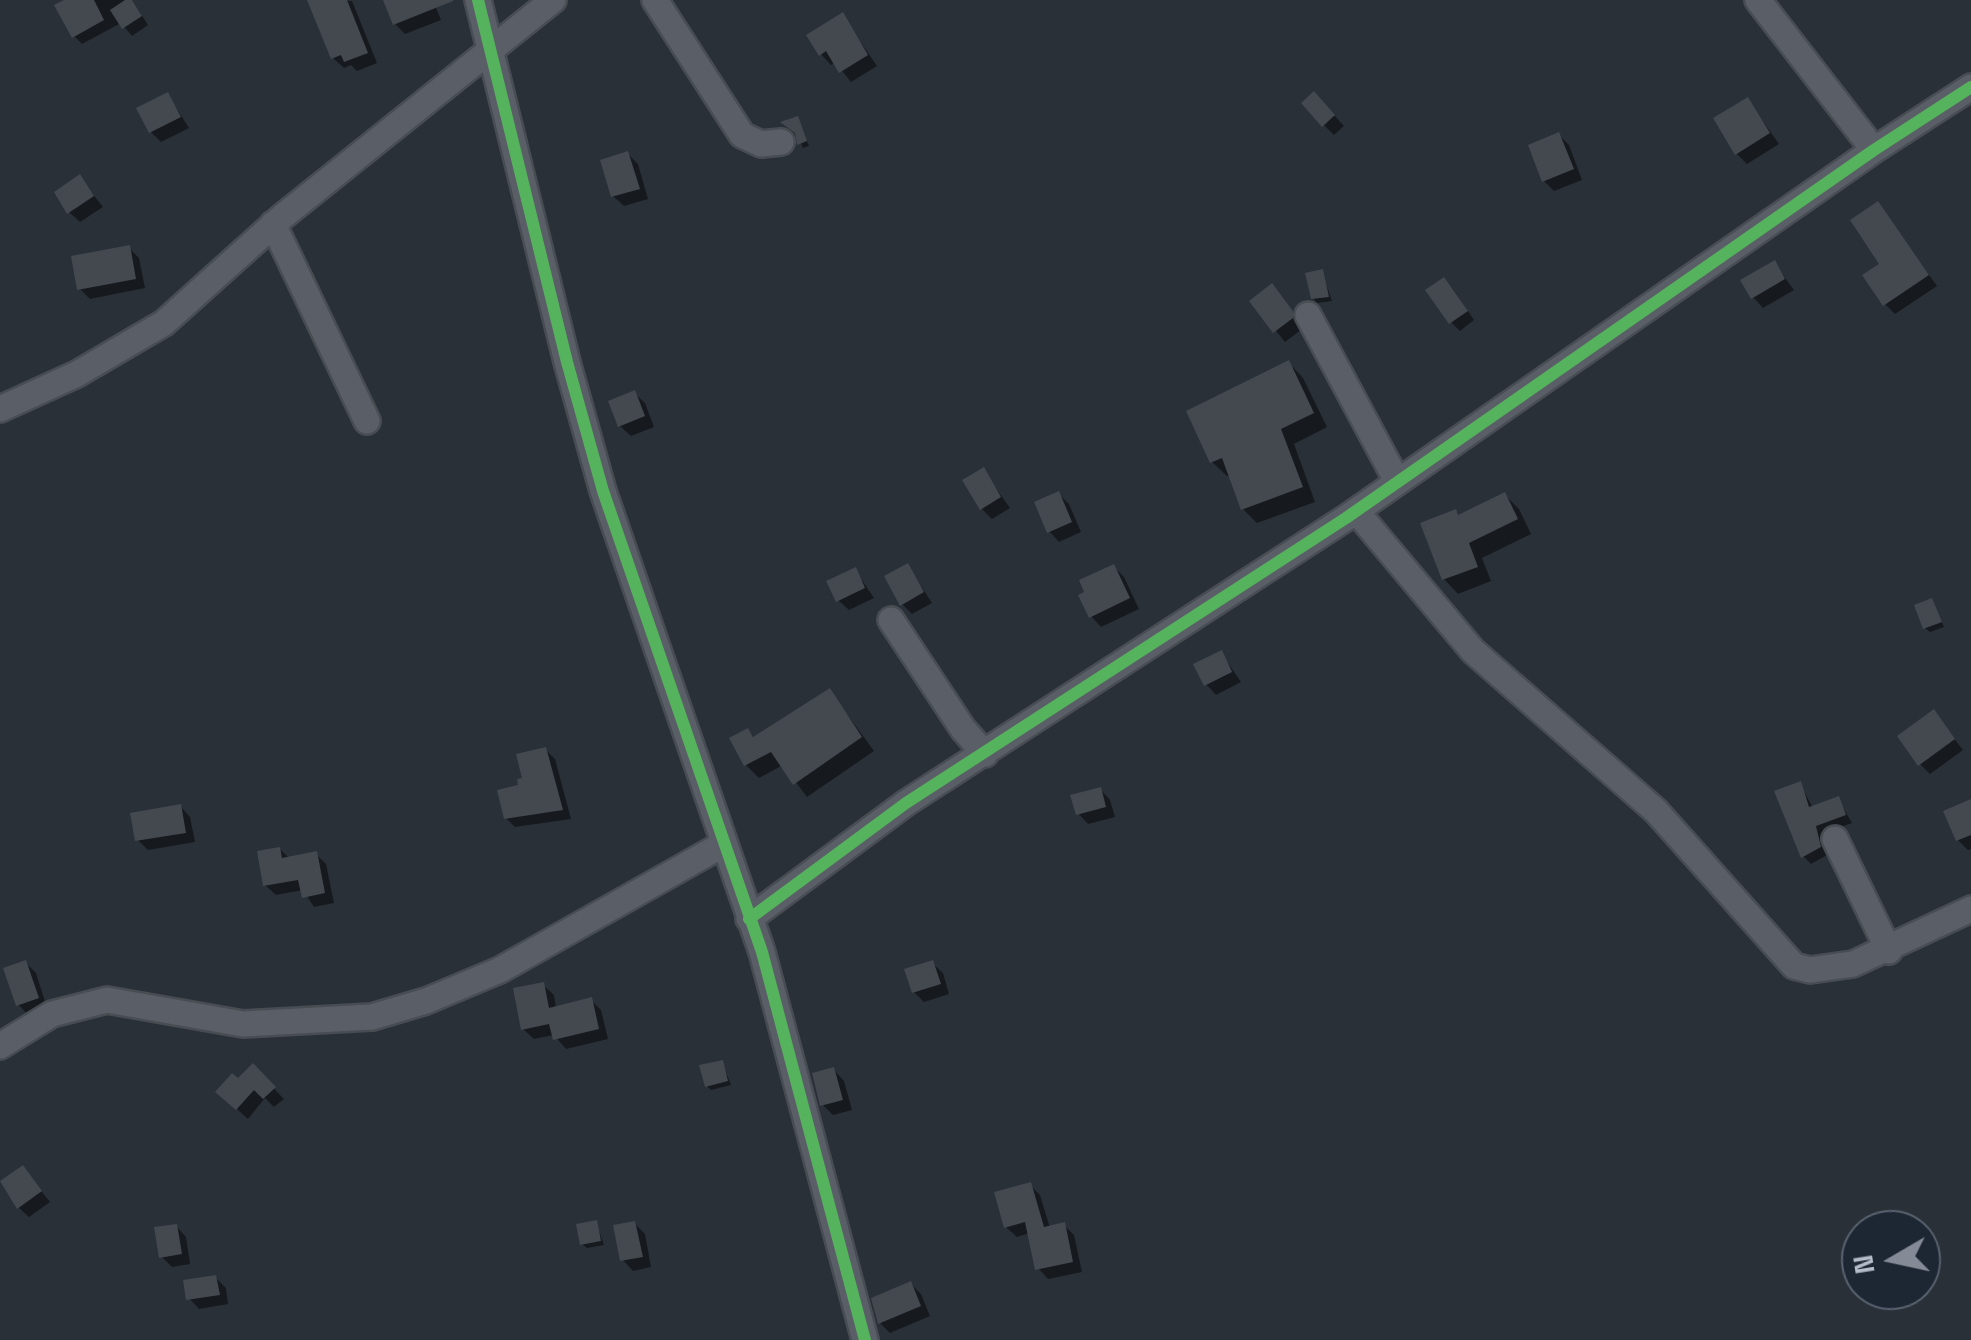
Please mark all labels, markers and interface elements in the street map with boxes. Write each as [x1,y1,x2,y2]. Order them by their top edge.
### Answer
north arrow [1841,1210,1941,1310]
text: N [1844,1252,1883,1276]

